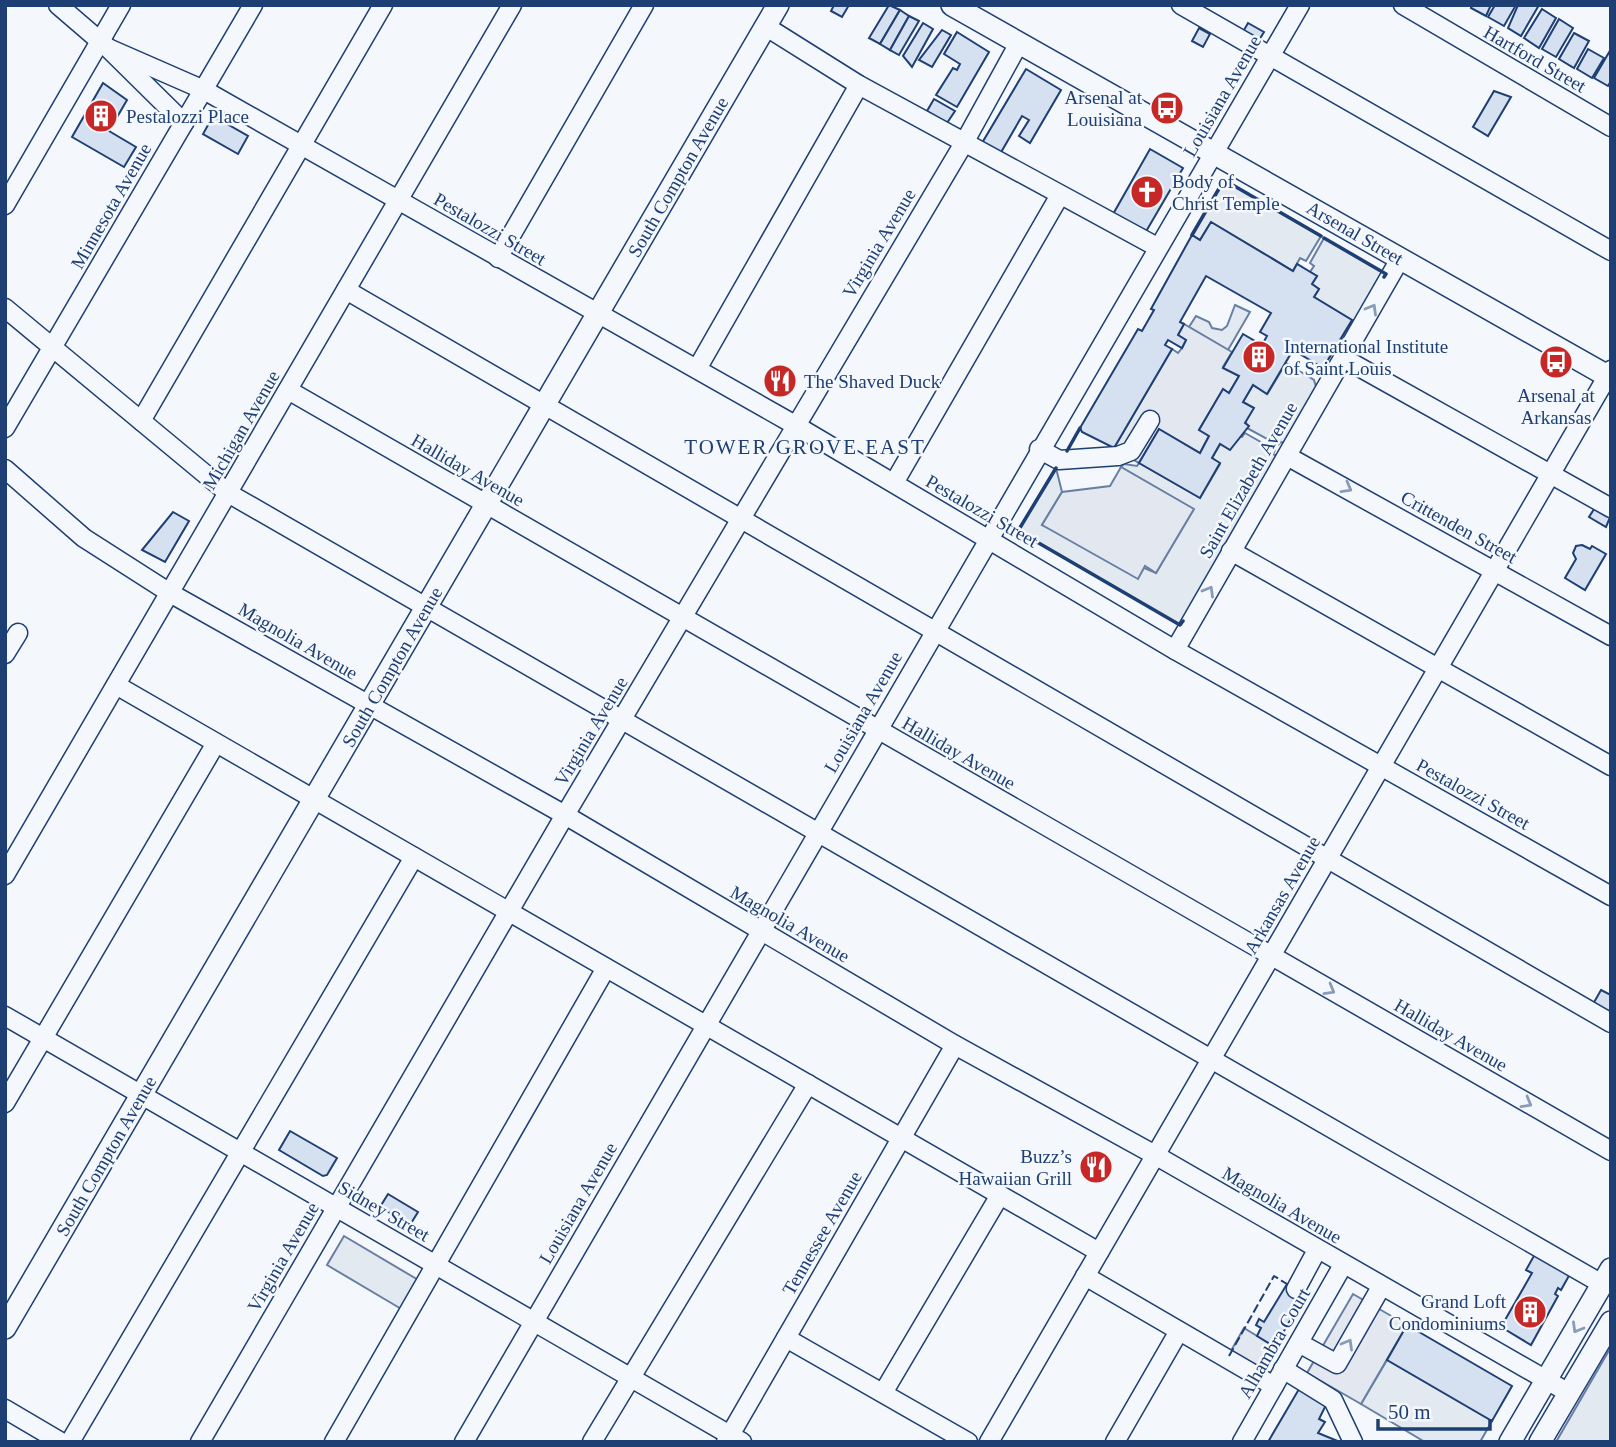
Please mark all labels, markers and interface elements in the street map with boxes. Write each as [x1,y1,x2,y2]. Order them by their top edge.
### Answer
street label: Hartford Street [1480,21,1590,97]
street label: Louisiana Avenue [1179,32,1265,160]
place label: Arsenal at Louisiana [1064,87,1143,130]
bus stop icon: Arsenal at Louisiana [1148,89,1186,127]
street label: South Compton Avenue [624,93,732,261]
building icon: Pestalozzi Place [82,97,120,135]
place label: Pestalozzi Place [126,106,249,127]
street label: Minnesota Avenue [67,139,155,273]
place label: Body of Christ Temple [1172,171,1280,214]
church icon: Body of Christ Temple [1128,173,1166,211]
street label: Virginia Avenue [838,185,920,301]
street label: Pestalozzi Street [430,188,550,270]
street label: Arsenal Street [1303,197,1408,269]
one-way arrow [1363,303,1376,316]
place label: International Institute of Saint Louis [1284,336,1448,379]
building icon: International Institute of Saint Louis [1240,338,1278,376]
bus stop icon: Arsenal at Arkansas [1537,343,1575,381]
restaurant icon: The Shaved Duck [761,362,799,400]
street label: Michigan Avenue [198,367,284,493]
place label: The Shaved Duck [804,371,941,392]
place label: Arsenal at Arkansas [1517,385,1595,428]
street label: Saint Elizabeth Avenue [1195,398,1301,562]
street label: Halliday Avenue [408,429,528,511]
district label: TOWER GROVE EAST [684,435,926,459]
street label: Pestalozzi Street [922,470,1042,552]
one-way arrow [1339,480,1352,494]
street label: Crittenden Street [1397,486,1521,568]
street label: South Compton Avenue [338,583,446,751]
one-way arrow [1201,585,1214,598]
street label: Magnolia Avenue [235,598,361,684]
street label: Louisiana Avenue [820,648,906,776]
street label: Virginia Avenue [550,673,632,789]
street label: Halliday Avenue [899,712,1019,794]
street label: Pestalozzi Street [1413,754,1534,834]
street label: Arkansas Avenue [1240,833,1324,957]
street label: Magnolia Avenue [727,881,853,967]
one-way arrow [1322,982,1335,995]
street label: Halliday Avenue [1391,994,1511,1076]
street label: South Compton Avenue [52,1072,160,1240]
one-way arrow [1520,1095,1533,1108]
street label: Louisiana Avenue [535,1139,621,1267]
place label: Buzz’s Hawaiian Grill [959,1146,1072,1189]
restaurant icon: Buzz’s Hawaiian Grill [1077,1148,1115,1186]
street label: Magnolia Avenue [1219,1162,1345,1248]
street label: Tennessee Avenue [778,1167,866,1299]
street label: Sidney Street [335,1176,434,1246]
street label: Virginia Avenue [243,1198,323,1316]
street label: Alhambra Court [1234,1283,1314,1402]
place label: Grand Loft Condominiums [1389,1291,1507,1334]
building icon: Grand Loft Condominiums [1511,1293,1549,1331]
one-way arrow [1572,1321,1585,1334]
one-way arrow [1340,1339,1353,1352]
scale bar [1378,1388,1490,1432]
text: 50 m [1388,1400,1431,1424]

